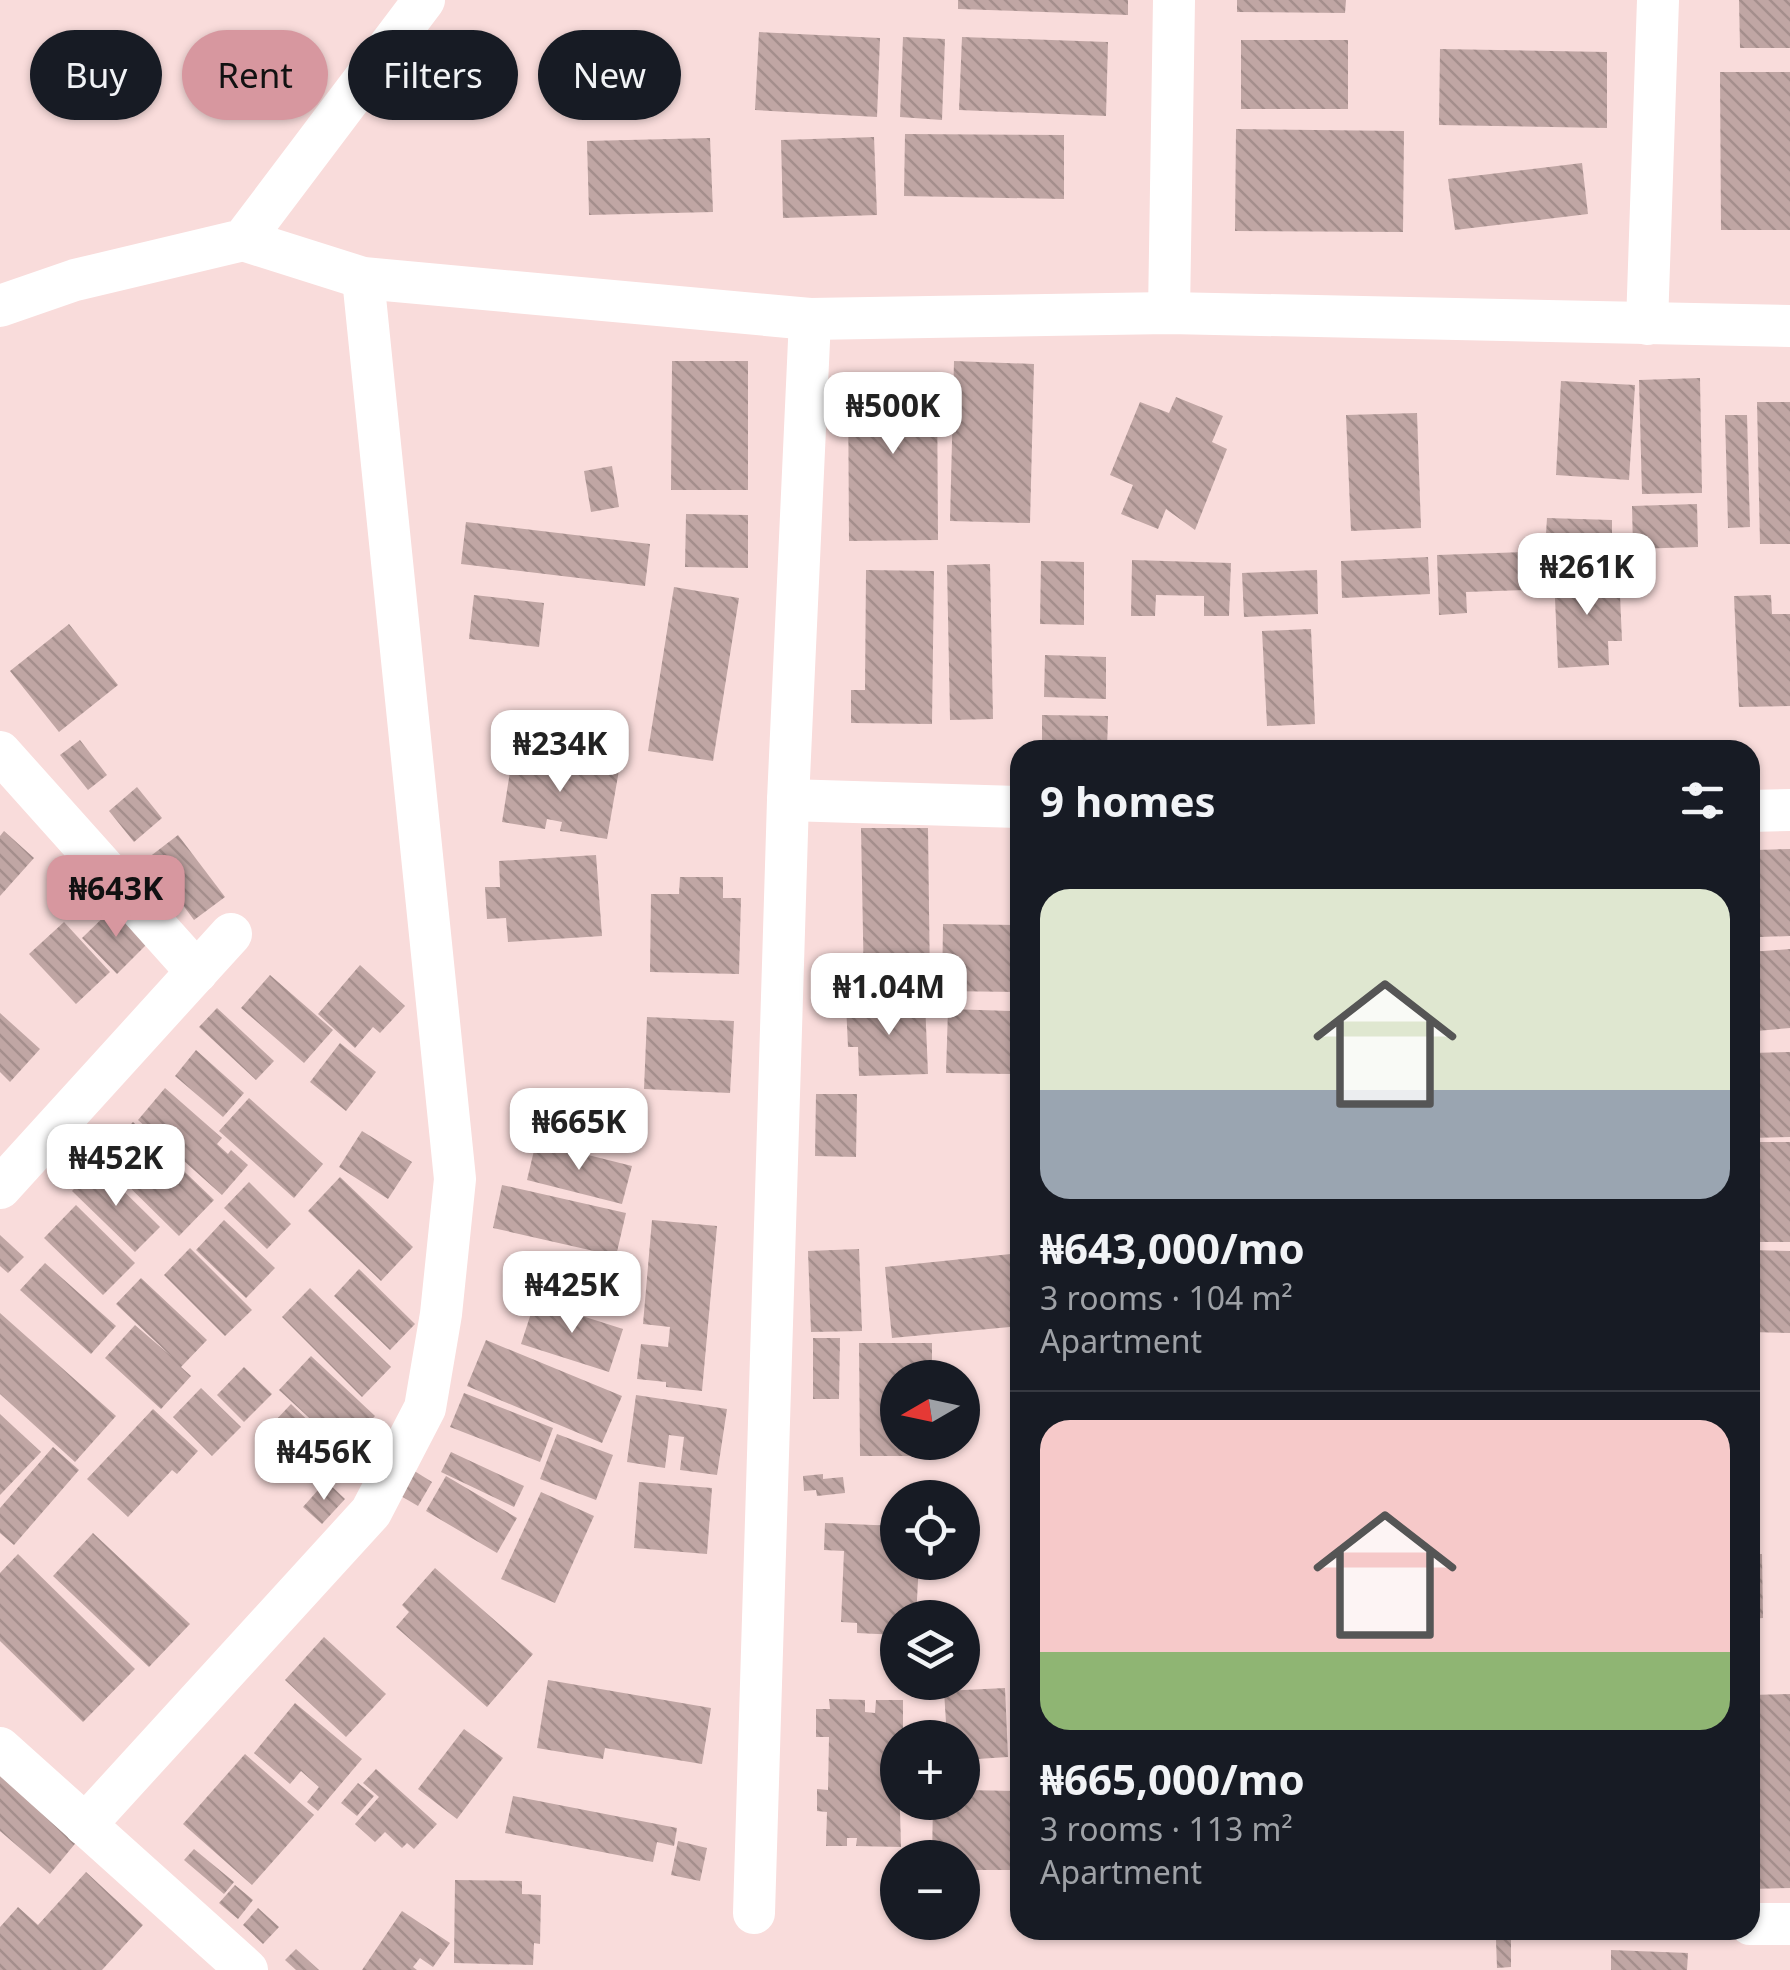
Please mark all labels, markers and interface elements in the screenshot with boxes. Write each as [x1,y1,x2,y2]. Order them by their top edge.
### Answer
chip: Buy [30,30,162,120]
chip: Rent [182,30,328,120]
chip: Filters [348,30,518,120]
chip: New [538,30,681,120]
pin: ₦500K [823,372,963,457]
text: ₦500K [846,383,940,426]
pin: ₦261K [1517,533,1657,618]
text: ₦261K [1540,544,1634,587]
pin: ₦234K [490,710,630,795]
text: ₦234K [513,721,607,764]
text: 9 homes [1040,772,1216,829]
icon: filters [1675,773,1730,828]
pin: ₦643K [46,855,186,940]
text: ₦643K [69,866,163,909]
pin: ₦1.04M [808,953,970,1038]
icon: home [1295,954,1475,1134]
text: ₦1.04M [833,964,945,1007]
pin: ₦665K [509,1088,649,1173]
text: ₦665K [532,1099,626,1142]
pin: ₦452K [46,1124,186,1209]
text: ₦452K [69,1135,163,1178]
text: ₦643,000/mo [1040,1219,1305,1276]
pin: ₦425K [502,1251,642,1336]
text: ₦425K [525,1262,619,1305]
text: 3 rooms · 104 m² [1040,1276,1293,1319]
text: Apartment [1040,1319,1202,1362]
north arrow [880,1360,980,1460]
map controls [880,1360,980,1940]
pin: ₦456K [254,1418,394,1503]
text: ₦456K [277,1429,371,1472]
button: locate [880,1480,980,1580]
icon: home [1295,1485,1475,1665]
button: layers [880,1600,980,1700]
button: + [880,1720,980,1820]
text: ₦665,000/mo [1040,1750,1305,1807]
text: 3 rooms · 113 m² [1040,1807,1293,1850]
button: − [880,1840,980,1940]
text: Apartment [1040,1850,1202,1893]

